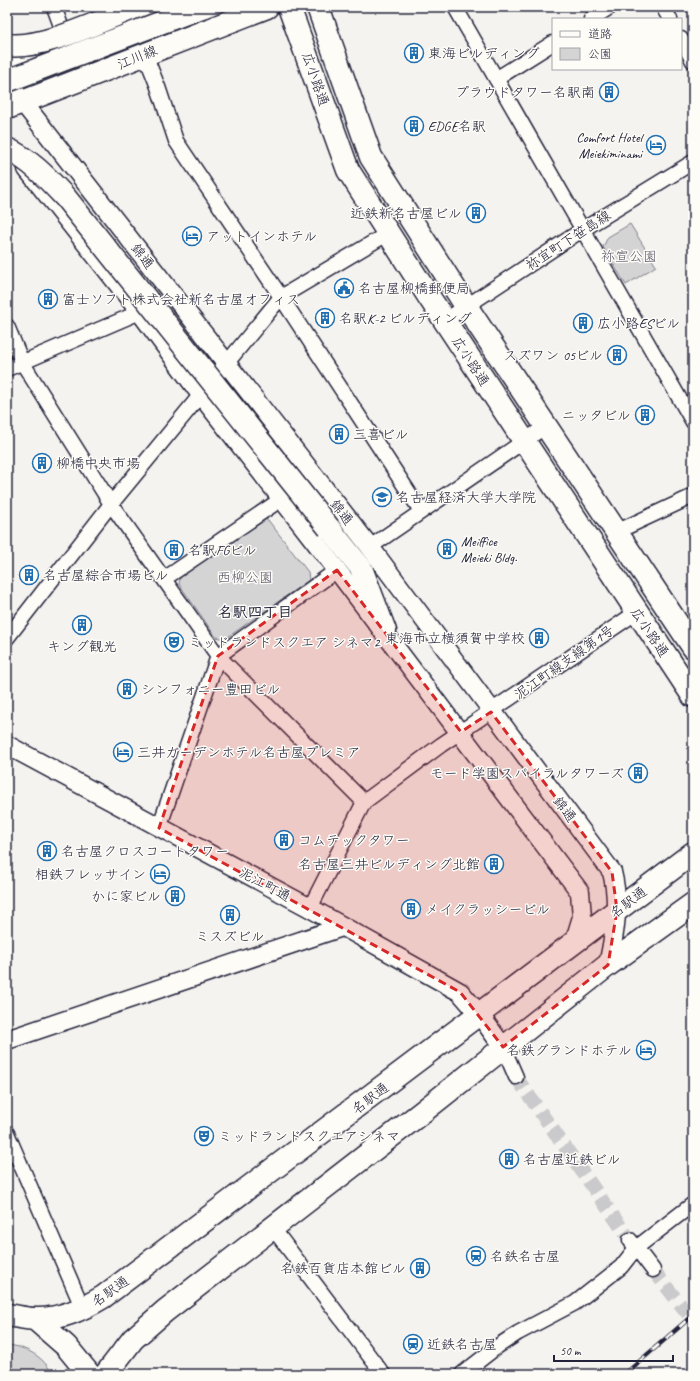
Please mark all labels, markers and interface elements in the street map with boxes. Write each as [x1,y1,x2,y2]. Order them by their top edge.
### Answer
legend [552,18,682,70]
text: 道路 [588,26,612,42]
street label: 江川線 [115,42,160,73]
building icon: 東海ビルディング [403,42,425,64]
place label: 東海ビルディング [428,45,540,62]
text: 公園 [588,46,612,62]
street label: 広小路通 [298,50,333,108]
building icon: プラウドタワー名駅南 [598,81,620,103]
place label: プラウドタワー名駅南 [455,84,595,101]
building icon: EDGE名駅 [403,115,425,137]
place label: EDGE名駅 [428,118,486,135]
place label: Comfort Hotel Meiekiminami [576,129,645,162]
hotel icon: Comfort Hotel Meiekiminami [645,134,667,156]
building icon: 近鉄新名古屋ビル [465,202,487,224]
place label: 近鉄新名古屋ビル [350,205,462,222]
street label: 祢宜町下笹島線 [523,207,614,274]
hotel icon: アットインホテル [181,225,203,247]
place label: アットインホテル [206,228,317,245]
street label: 錦通 [127,240,158,273]
park label: 祢宣公園 [601,248,657,265]
public building icon: 名古屋柳橋郵便局 [333,277,355,299]
place label: 名古屋柳橋郵便局 [358,280,470,297]
building icon: 富士ソフト株式会社新名古屋オフィス [37,288,59,310]
place label: 富士ソフト株式会社新名古屋オフィス [62,291,300,308]
building icon: 名駅K-2 ビルディング [314,307,336,329]
place label: 名駅K-2 ビルディング [339,310,472,327]
building icon: 広小路ESビル [572,312,594,334]
place label: 広小路ESビル [597,315,680,332]
street label: 広小路通 [448,333,493,389]
building icon: スズワン 05ビル [606,344,628,366]
place label: スズワン 05ビル [503,347,603,364]
building icon: ニッタビル [634,404,656,426]
place label: ニッタビル [562,407,631,424]
building icon: 三喜ビル [328,423,350,445]
place label: 三喜ビル [353,426,409,443]
building icon: 柳橋中央市場 [31,452,53,474]
place label: 柳橋中央市場 [56,455,140,472]
school or university icon: 名古屋経済大学大学院 [371,486,393,508]
place label: 名古屋経済大学大学院 [396,489,536,506]
street label: 錦通 [326,496,357,529]
place label: Meiffice Meieki Bldg. [461,533,517,566]
building icon: Meiffice Meieki Bldg. [436,538,458,560]
building icon: 名駅FGビル [163,539,185,561]
place label: 名駅FGビル [188,542,257,559]
building icon: 名古屋綜合市場ビル [18,564,40,586]
place label: 名古屋綜合市場ビル [43,567,169,584]
park label: 西柳公園 [217,569,273,586]
district label: 名駅四丁目 [217,603,293,622]
street label: 広小路通 [627,604,672,660]
building icon: キング観光 [71,614,93,636]
street label: 泥江町線支線第1号 [511,622,618,703]
building icon: 東海市立横須賀中学校 [528,627,550,649]
place label: 東海市立横須賀中学校 [385,630,525,647]
theatre icon: ミッドランドスクエア シネマ2 [163,631,185,653]
place label: ミッドランドスクエア シネマ2 [188,634,381,651]
place label: キング観光 [47,638,117,655]
building icon: シンフォニー豊田ビル [116,678,138,700]
place label: シンフォニー豊田ビル [141,681,280,698]
hotel icon: 三井ガーデンホテル名古屋プレミア [112,741,134,763]
place label: 三井ガーデンホテル名古屋プレミア [137,744,360,761]
building icon: モード学園スパイラルタワーズ [627,762,649,784]
place label: モード学園スパイラルタワーズ [430,765,624,782]
street label: 錦通 [549,793,580,826]
building icon: コムテックタワー [273,829,295,851]
place label: コムテックタワー [298,832,410,849]
building icon: 名古屋クロスコートタワー [36,840,58,862]
place label: 名古屋クロスコートタワー [61,843,229,860]
building icon: 名古屋三井ビルディング北館 [483,853,505,875]
place label: 名古屋三井ビルディング北館 [298,856,480,873]
hotel icon: 相鉄フレッサイン [149,863,171,885]
street label: 泥江町通 [236,864,293,905]
place label: 相鉄フレッサイン [35,866,146,883]
street label: 名駅通 [606,883,650,922]
building icon: かに家ビル [164,885,186,907]
place label: かに家ビル [91,888,161,905]
building icon: メイクラッシービル [400,898,422,920]
place label: メイクラッシービル [425,901,550,918]
building icon: ミスズビル [219,904,241,926]
place label: ミスズビル [195,928,265,945]
hotel icon: 名鉄グランドホテル [635,1039,657,1061]
place label: 名鉄グランドホテル [507,1042,632,1059]
street label: 名駅通 [348,1079,392,1118]
theatre icon: ミッドランドスクエアシネマ [193,1125,215,1147]
place label: ミッドランドスクエアシネマ [218,1128,400,1145]
building icon: 名古屋近鉄ビル [498,1148,520,1170]
place label: 名古屋近鉄ビル [523,1151,621,1168]
station icon: 名鉄名古屋 [465,1245,487,1267]
place label: 名鉄名古屋 [490,1248,560,1265]
building icon: 名鉄百貨店本館ビル [409,1257,431,1279]
place label: 名鉄百貨店本館ビル [280,1260,406,1277]
street label: 名駅通 [88,1272,132,1310]
station icon: 近鉄名古屋 [402,1333,424,1355]
place label: 近鉄名古屋 [427,1336,497,1353]
scale bar [554,1337,673,1363]
text: 50 m [560,1343,582,1359]

